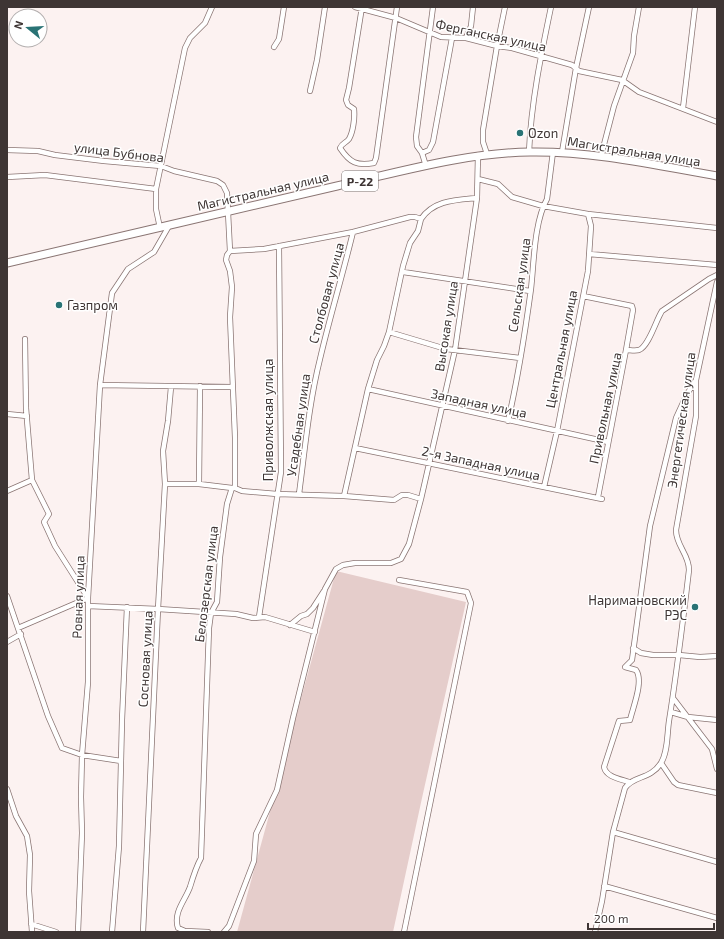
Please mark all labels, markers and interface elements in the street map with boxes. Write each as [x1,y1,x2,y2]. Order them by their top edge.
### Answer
north arrow [8,8,48,48]
street label: Ферганская улица [434,15,548,55]
text: N [11,19,25,31]
place label: Ozon [528,125,558,141]
marker: Ozon [515,128,525,138]
street label: Магистральная улица [566,133,702,169]
street label: улица Бубнова [73,139,165,165]
street label: Магистральная улица [196,168,330,214]
road number: Р-22 [342,171,378,191]
street label: Сельская улица [504,237,534,333]
street label: Столбовая улица [305,241,347,345]
street label: Высокая улица [431,280,461,372]
street label: Центральная улица [542,289,580,409]
place label: Газпром [67,297,118,313]
marker: Газпром [54,300,64,310]
street label: Привольная улица [585,351,625,465]
street label: Энергетическая улица [664,351,698,489]
street label: Приволжская улица [260,359,276,481]
street label: Усадебная улица [283,373,313,477]
street label: Западная улица [430,385,528,421]
street label: 2-я Западная улица [420,443,542,483]
street label: Белозерская улица [191,525,221,643]
street label: Ровная улица [69,555,87,639]
place label: Наримановский РЭС [588,592,687,623]
marker: Наримановский РЭС [690,602,700,612]
street label: Сосновая улица [134,610,156,708]
scale bar [588,905,714,931]
text: 200 m [594,911,628,925]

